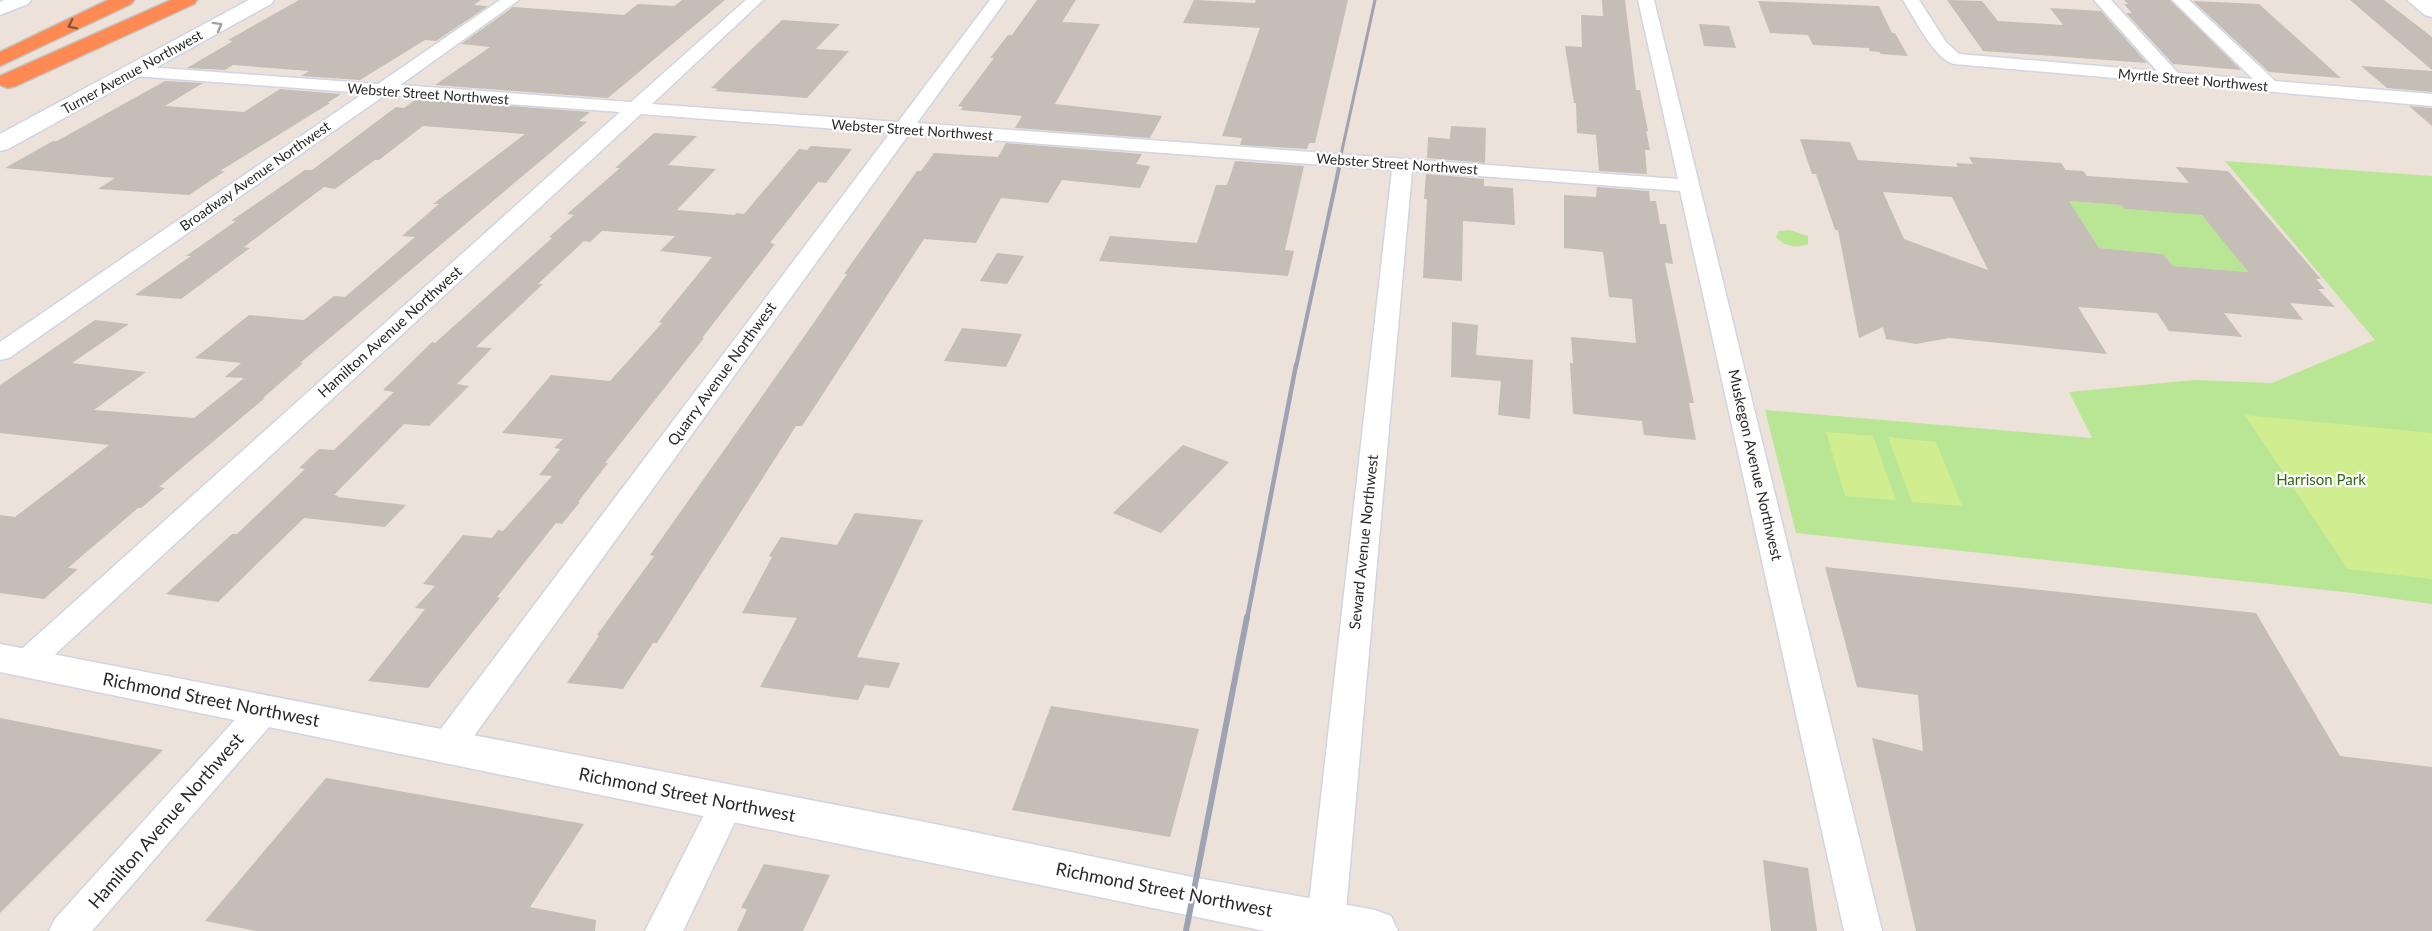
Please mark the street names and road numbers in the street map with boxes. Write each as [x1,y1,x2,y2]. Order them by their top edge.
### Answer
street label: Turner Avenue Northwest [58,26,205,117]
street label: Myrtle Street Northwest [2117,64,2269,95]
street label: Webster Street Northwest [347,79,509,108]
street label: Webster Street Northwest [831,115,993,144]
street label: Broadway Avenue Northwest [176,117,333,234]
street label: Webster Street Northwest [1316,149,1478,178]
street label: Hamilton Avenue Northwest [314,261,466,401]
street label: Quarry Avenue Northwest [663,298,780,449]
street label: Muskegon Avenue Northwest [1725,367,1787,563]
street label: Seward Avenue Northwest [1345,453,1381,630]
street label: Richmond Street Northwest [101,667,322,731]
street label: Hamilton Avenue Northwest [83,728,248,913]
street label: Richmond Street Northwest [577,762,798,826]
street label: Richmond Street Northwest [1054,857,1275,921]

